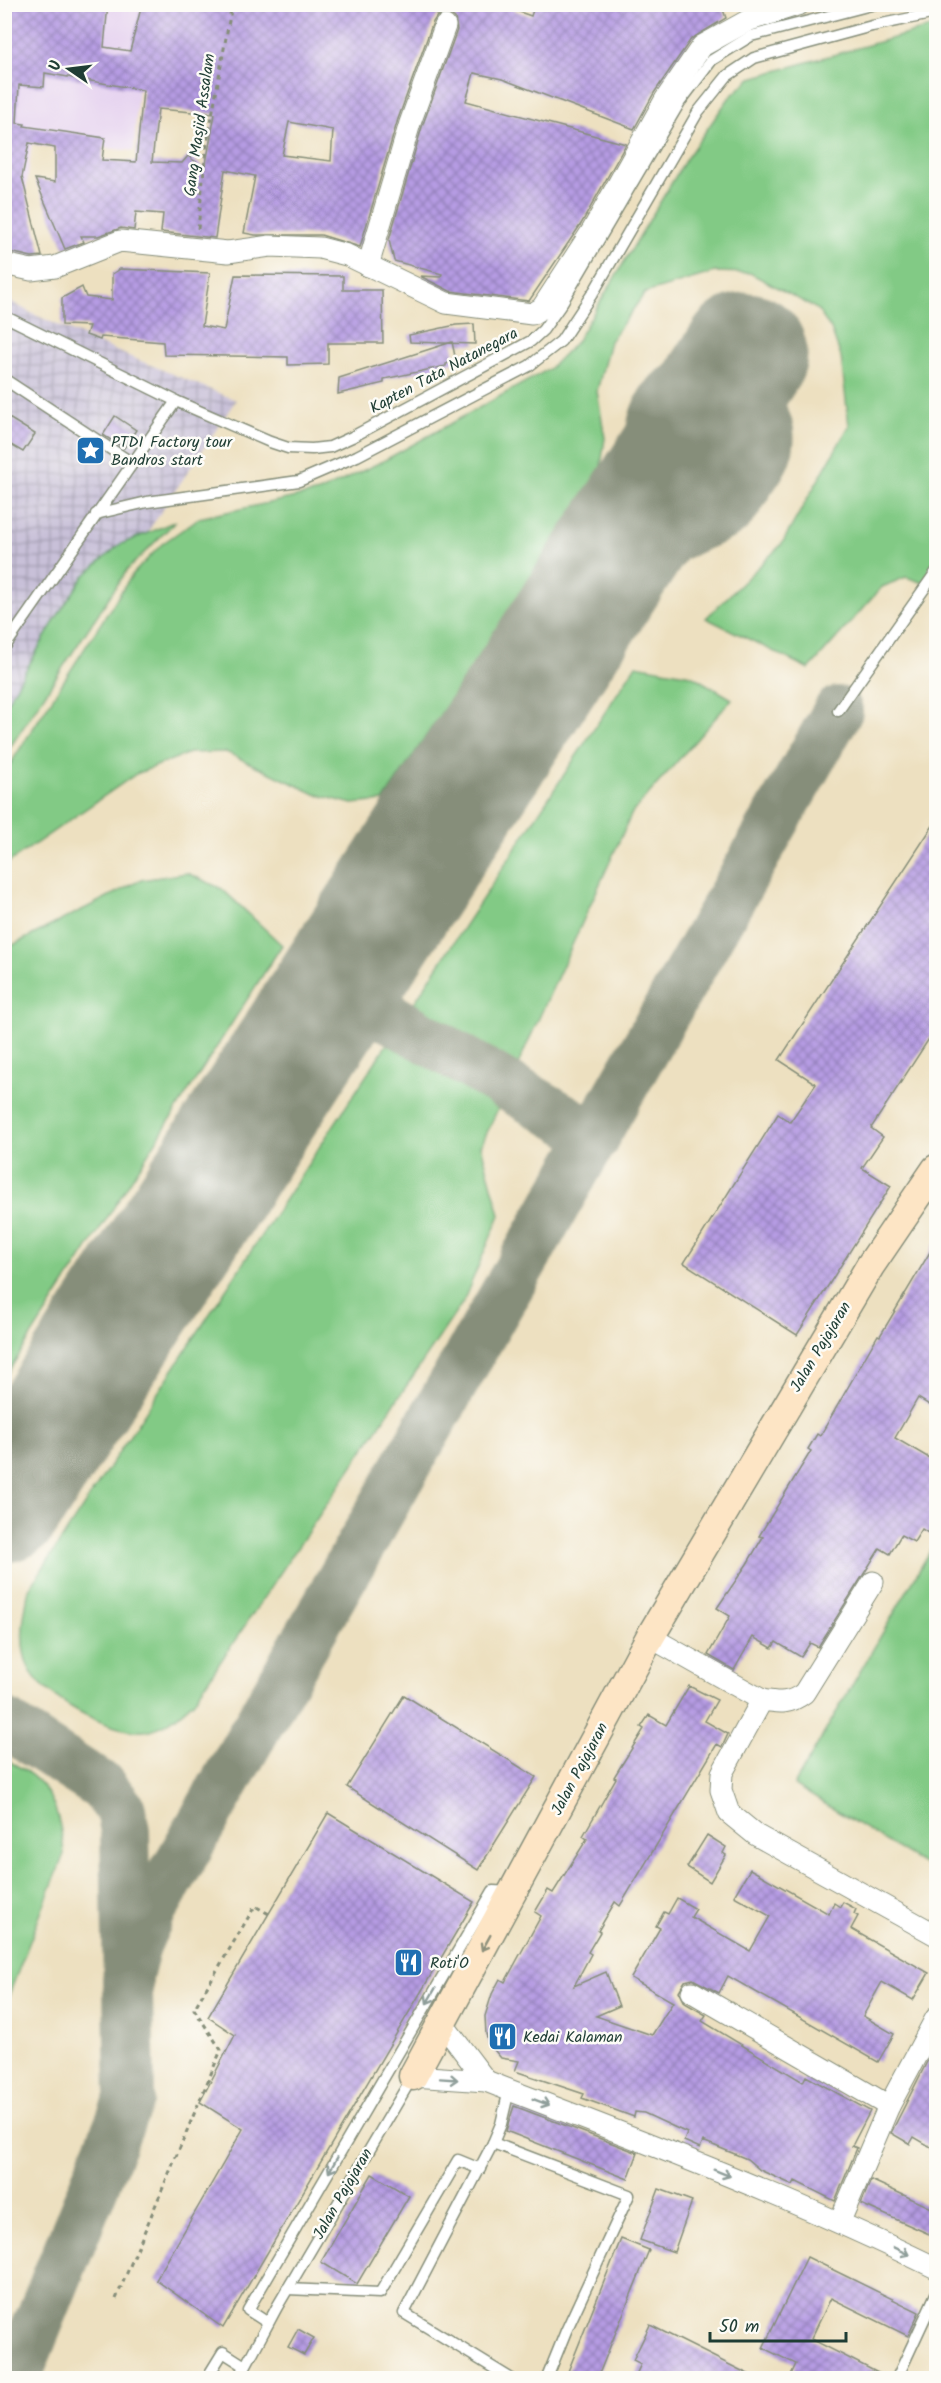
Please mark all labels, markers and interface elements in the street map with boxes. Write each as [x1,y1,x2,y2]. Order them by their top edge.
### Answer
north arrow [39,39,99,99]
street label: Gang Masjid Assalam [178,52,222,198]
text: U [43,58,69,73]
street label: Kapten Tata Natanegara [365,321,523,421]
place label: PTDI Factory tour Bandros start [111,430,234,473]
place icon: PTDI Factory tour Bandros start [74,435,106,467]
street label: Jalan Pajajaran [784,1297,858,1397]
street label: Jalan Pajajaran [545,1718,615,1820]
one-way arrow [480,1934,492,1951]
restaurant icon: Roti'O [393,1947,425,1979]
place label: Roti'O [430,1951,469,1976]
one-way arrow [425,1987,437,2004]
restaurant icon: Kedai Kalaman [486,2021,518,2053]
place label: Kedai Kalaman [523,2025,623,2050]
one-way arrow [439,2073,459,2084]
one-way arrow [531,2097,550,2108]
street label: Jalan Pajajaran [307,2144,379,2244]
one-way arrow [326,2156,338,2173]
one-way arrow [713,2168,731,2179]
one-way arrow [892,2245,910,2257]
scale bar [710,2305,846,2343]
text: 50 m [719,2313,759,2342]

